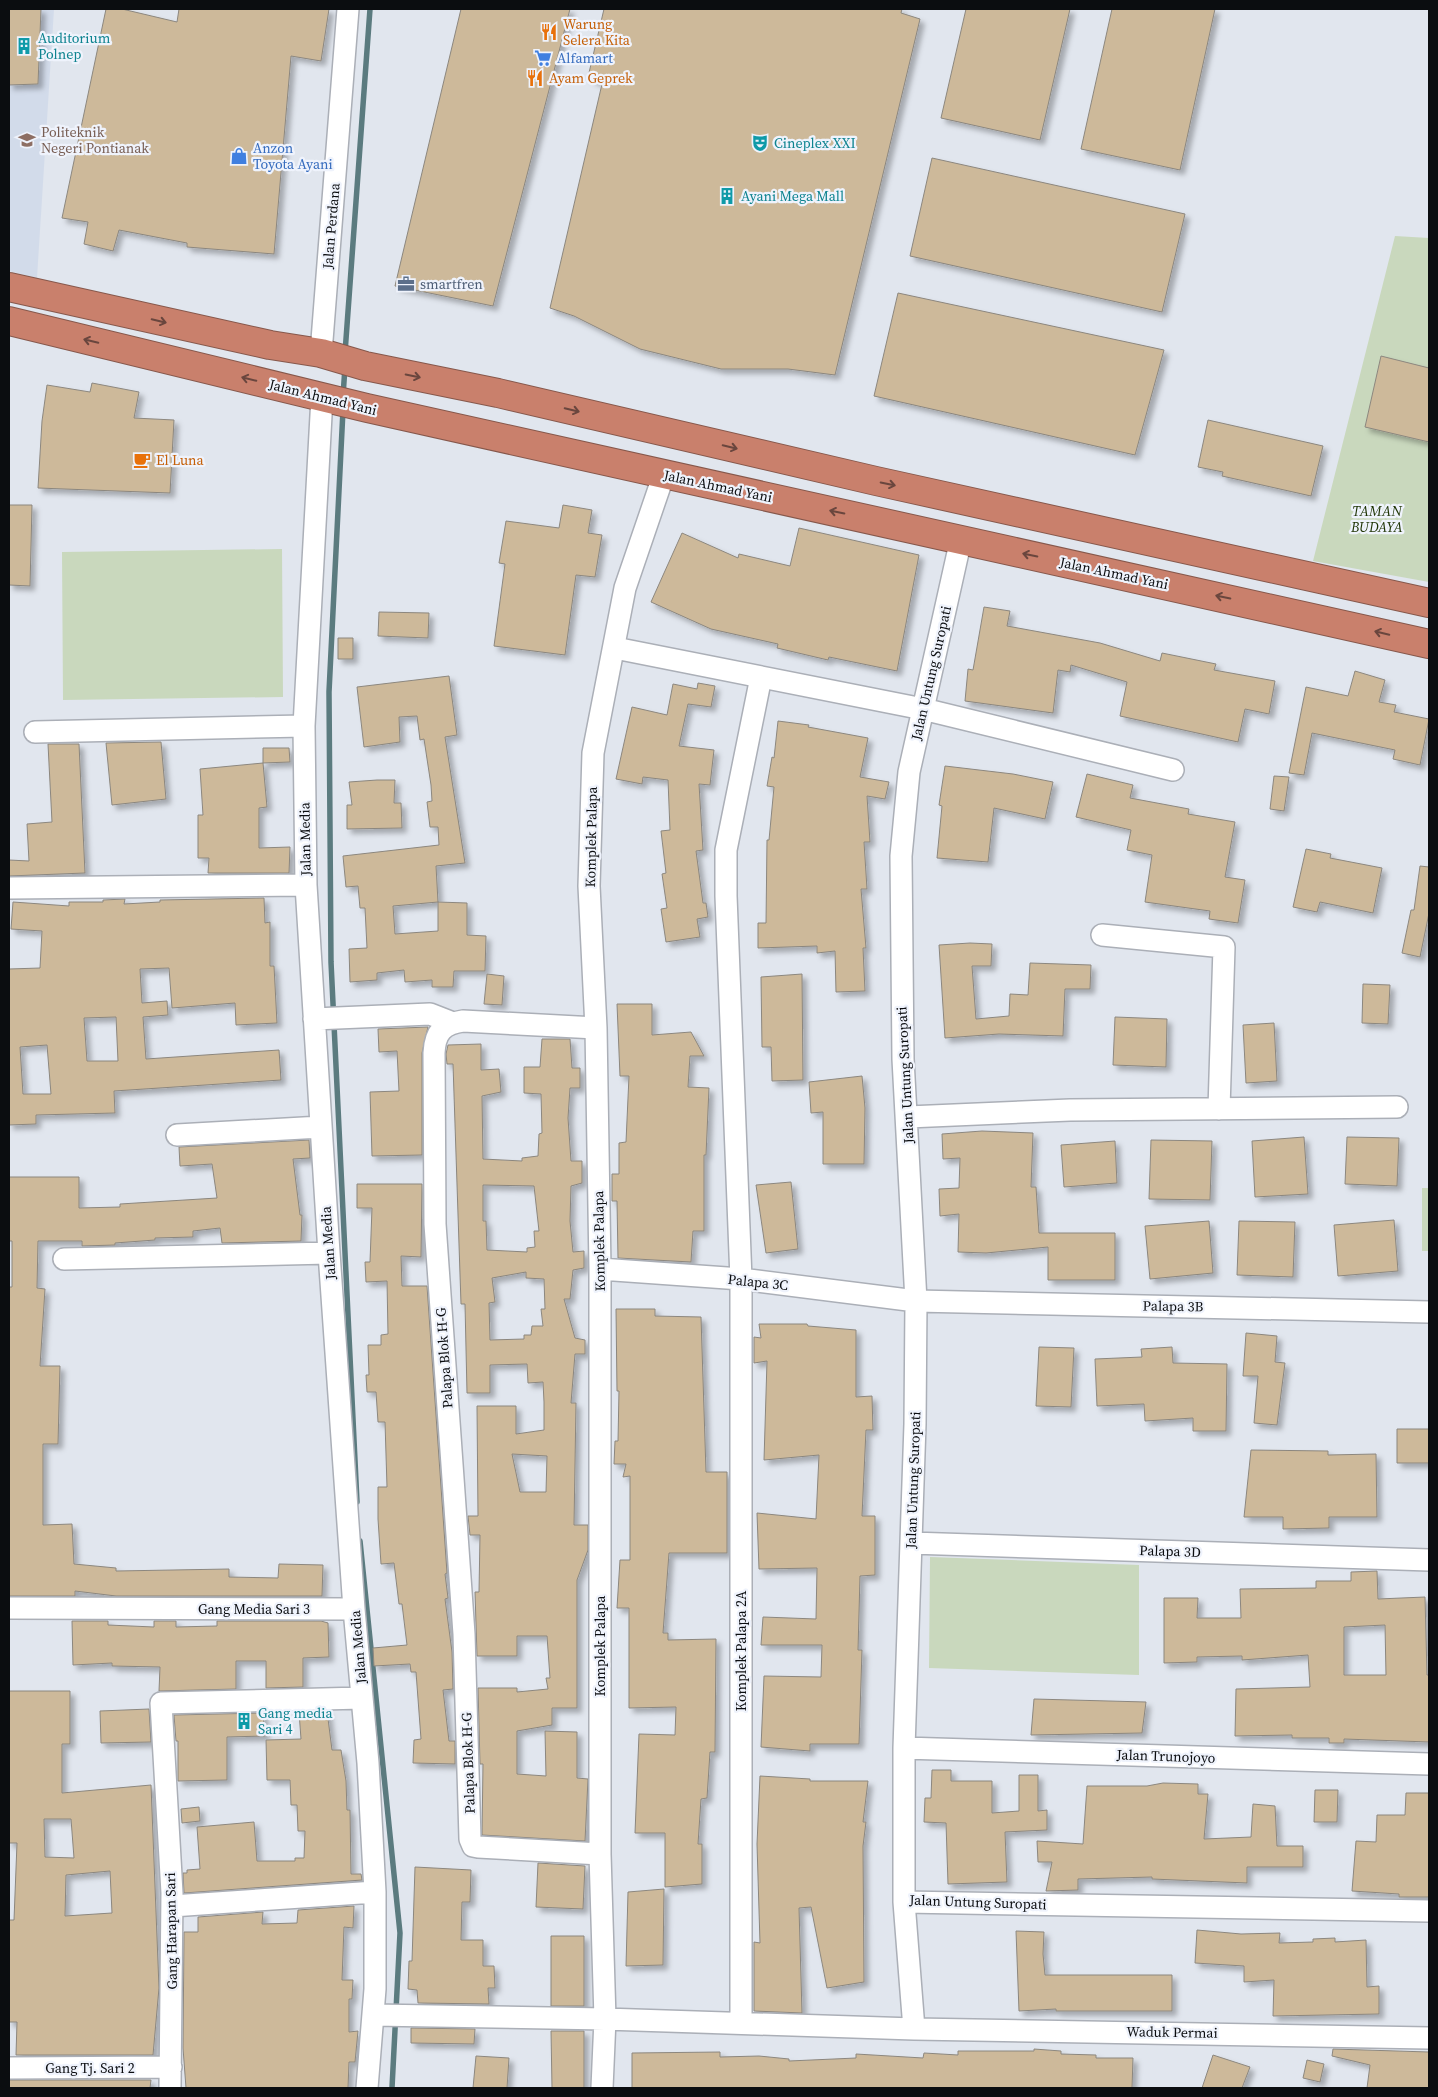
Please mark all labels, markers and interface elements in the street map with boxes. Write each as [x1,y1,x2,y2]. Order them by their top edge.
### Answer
place label: Warung Selera Kita [563,14,631,50]
restaurant icon: Warung Selera Kita [539,22,559,42]
place label: Auditorium Polnep [38,28,111,64]
building icon: Auditorium Polnep [14,36,34,56]
supermarket icon: Alfamart [533,48,553,68]
place label: Alfamart [557,48,613,68]
restaurant icon: Ayam Geprek [525,68,545,88]
place label: Ayam Geprek [549,68,633,88]
place label: Politeknik Negeri Pontianak [41,122,149,158]
school or university icon: Politeknik Negeri Pontianak [17,130,37,150]
theatre icon: Cineplex XXI [750,133,770,153]
place label: Cineplex XXI [774,133,856,153]
place label: Anzon Toyota Ayani [253,138,333,174]
shop icon: Anzon Toyota Ayani [229,146,249,166]
street label: Jalan Perdana [317,181,345,271]
building icon: Ayani Mega Mall [717,186,737,206]
place label: Ayani Mega Mall [741,186,844,206]
office icon: smartfren [396,274,416,294]
place label: smartfren [420,274,483,294]
one-way arrow [150,317,166,326]
one-way arrow [84,335,100,345]
one-way arrow [404,371,420,381]
one-way arrow [242,374,258,383]
street label: Jalan Ahmad Yani [266,374,379,420]
one-way arrow [563,406,579,415]
one-way arrow [722,443,738,452]
cafe icon: El Luna [132,450,152,470]
place label: El Luna [156,450,205,470]
street label: Jalan Ahmad Yani [661,465,774,507]
one-way arrow [880,480,896,489]
park label: TAMAN BUDAYA [1350,501,1403,537]
one-way arrow [830,507,846,516]
one-way arrow [1023,550,1039,559]
street label: Jalan Ahmad Yani [1057,552,1170,594]
one-way arrow [1216,592,1232,601]
street label: Jalan Untung Suropati [906,604,956,743]
one-way arrow [1374,628,1390,637]
street label: Komplek Palapa [580,786,602,888]
street label: Jalan Media [294,801,316,877]
street label: Jalan Untung Suropati [891,1006,919,1145]
street label: Komplek Palapa [588,1190,610,1292]
street label: Jalan Media [315,1205,341,1281]
street label: Palapa 3C [727,1269,789,1295]
street label: Palapa 3B [1143,1295,1204,1317]
street label: Palapa Blok H-G [430,1306,458,1409]
street label: Jalan Untung Suropati [901,1411,925,1550]
street label: Palapa 3D [1139,1540,1201,1562]
street label: Komplek Palapa 2A [731,1590,751,1711]
street label: Komplek Palapa [590,1595,610,1696]
street label: Gang Media Sari 3 [198,1599,310,1619]
street label: Jalan Media [345,1609,371,1686]
place label: Gang media Sari 4 [258,1703,333,1739]
building icon: Gang media Sari 4 [234,1711,254,1731]
street label: Palapa Blok H-G [456,1712,480,1814]
street label: Jalan Trunojoyo [1115,1744,1216,1768]
street label: Gang Harapan Sari [160,1872,182,1990]
street label: Jalan Untung Suropati [908,1890,1047,1914]
street label: Waduk Permai [1126,2021,1218,2043]
street label: Gang Tj. Sari 2 [45,2058,135,2078]

